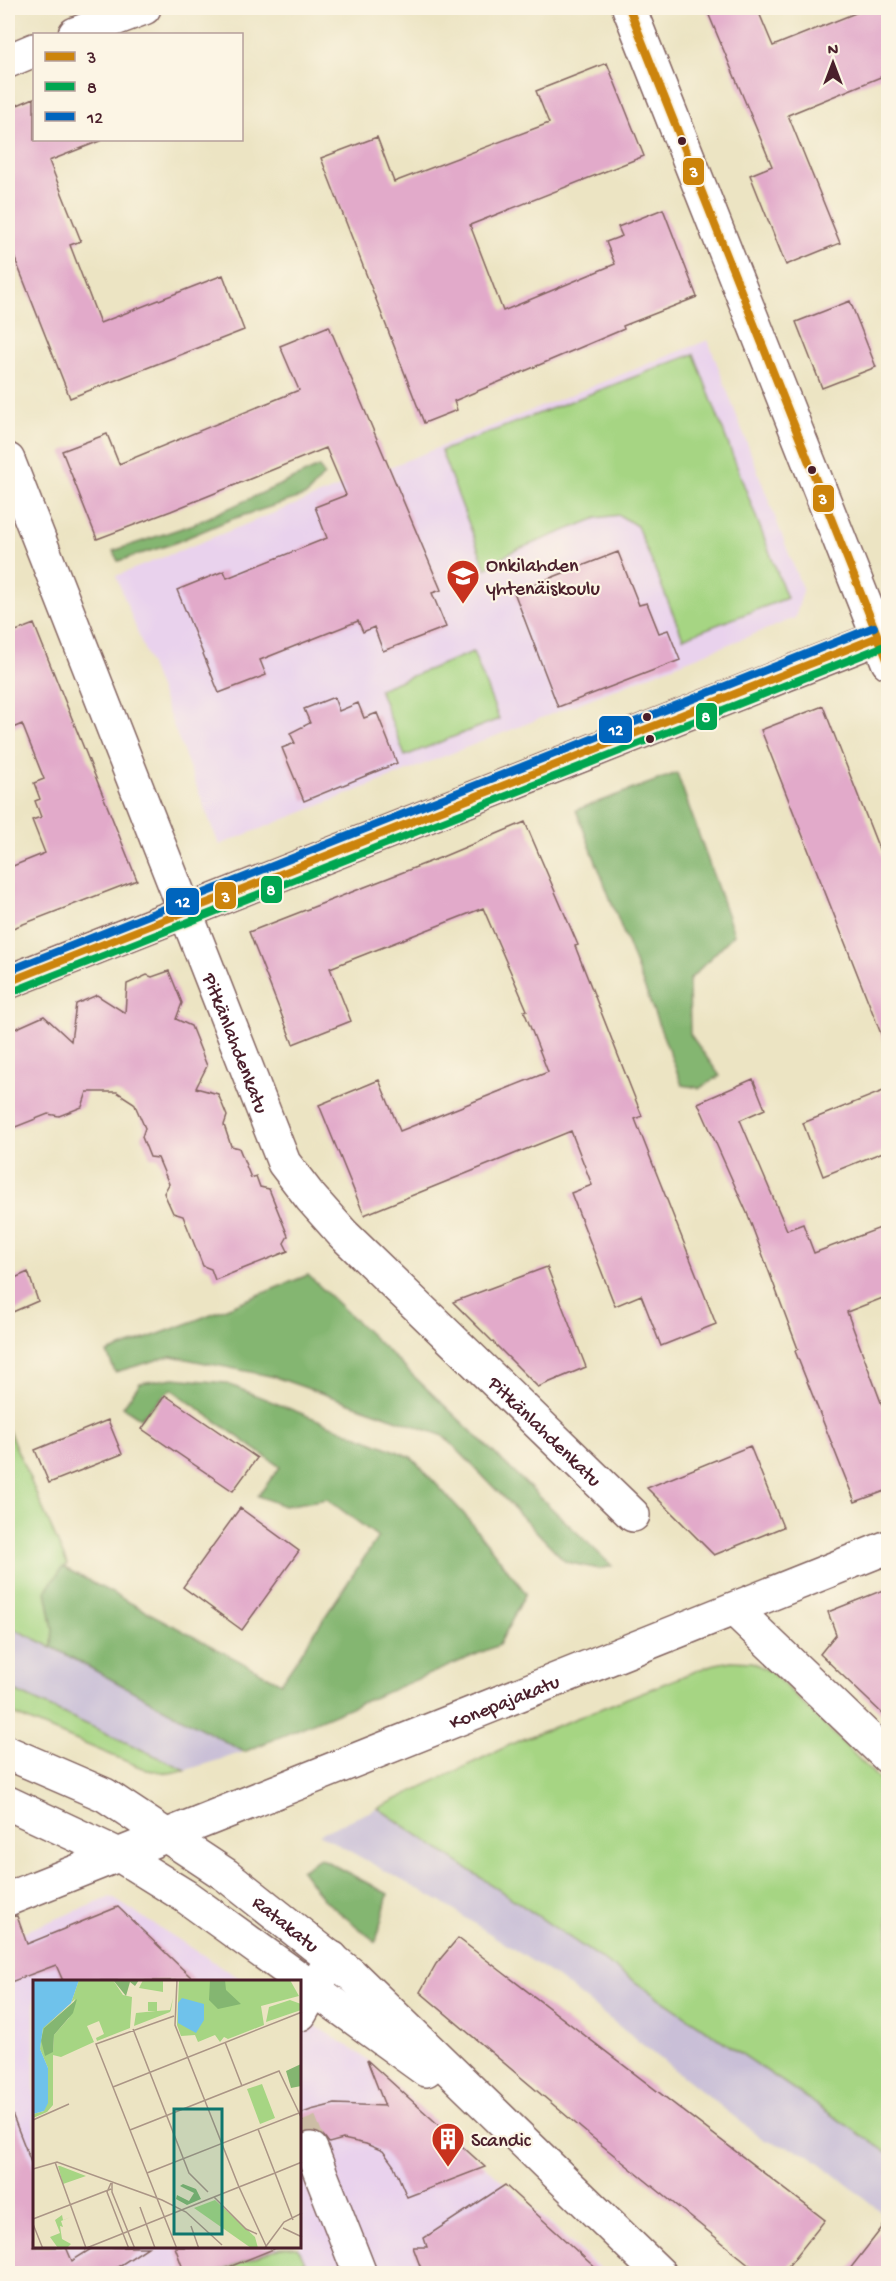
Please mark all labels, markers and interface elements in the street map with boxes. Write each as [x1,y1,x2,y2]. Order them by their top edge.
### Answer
legend [33,33,243,141]
north arrow [803,33,863,93]
text: N [828,42,839,61]
text: 3 [86,49,96,70]
text: 8 [87,79,97,100]
text: 12 [86,109,103,130]
unlabelled marker [676,135,688,147]
line badge: 3 [682,157,705,186]
text: 3 [689,165,698,184]
unlabelled marker [806,464,818,476]
line badge: 3 [812,484,835,513]
text: 3 [818,492,827,511]
place label: Onkilahden yhtenäiskoulu [486,556,600,602]
school or university icon: Onkilahden yhtenäiskoulu [445,558,481,605]
line badge: 8 [695,702,718,731]
text: 8 [702,710,711,729]
unlabelled marker [641,711,653,723]
line badge: 12 [598,715,633,744]
text: 12 [608,723,623,742]
unlabelled marker [644,733,656,745]
line badge: 8 [260,875,283,904]
line badge: 3 [214,881,237,910]
text: 8 [267,883,276,902]
line badge: 12 [165,887,200,916]
text: 3 [221,890,230,909]
text: 12 [175,895,190,914]
street label: Pitkänlahdenkatu [195,970,272,1118]
street label: Pitkänlahdenkatu [481,1372,605,1493]
street label: Konepajakatu [447,1671,564,1736]
street label: Ratakatu [246,1892,323,1960]
inset map [33,1980,302,2248]
building icon: Scandic [430,2121,466,2168]
place label: Scandic [471,2131,532,2154]

